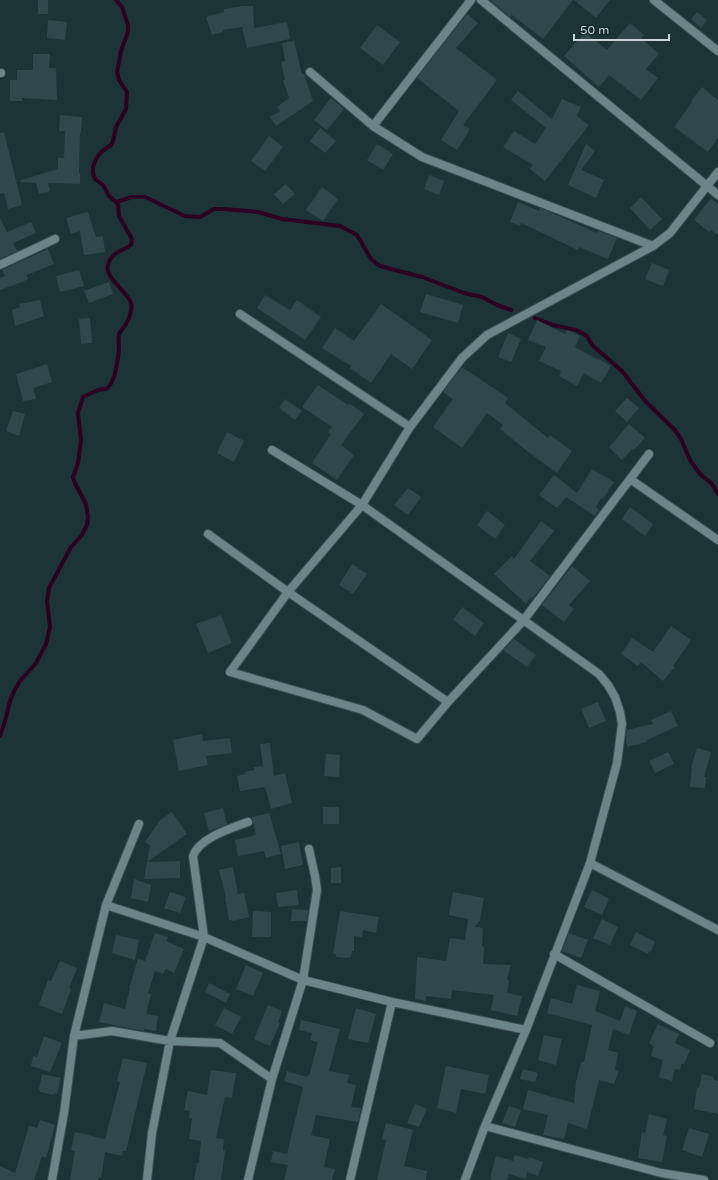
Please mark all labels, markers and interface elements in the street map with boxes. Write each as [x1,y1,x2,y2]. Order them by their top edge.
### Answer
scale bar [574,16,669,42]
text: 50 m [580,23,609,37]

